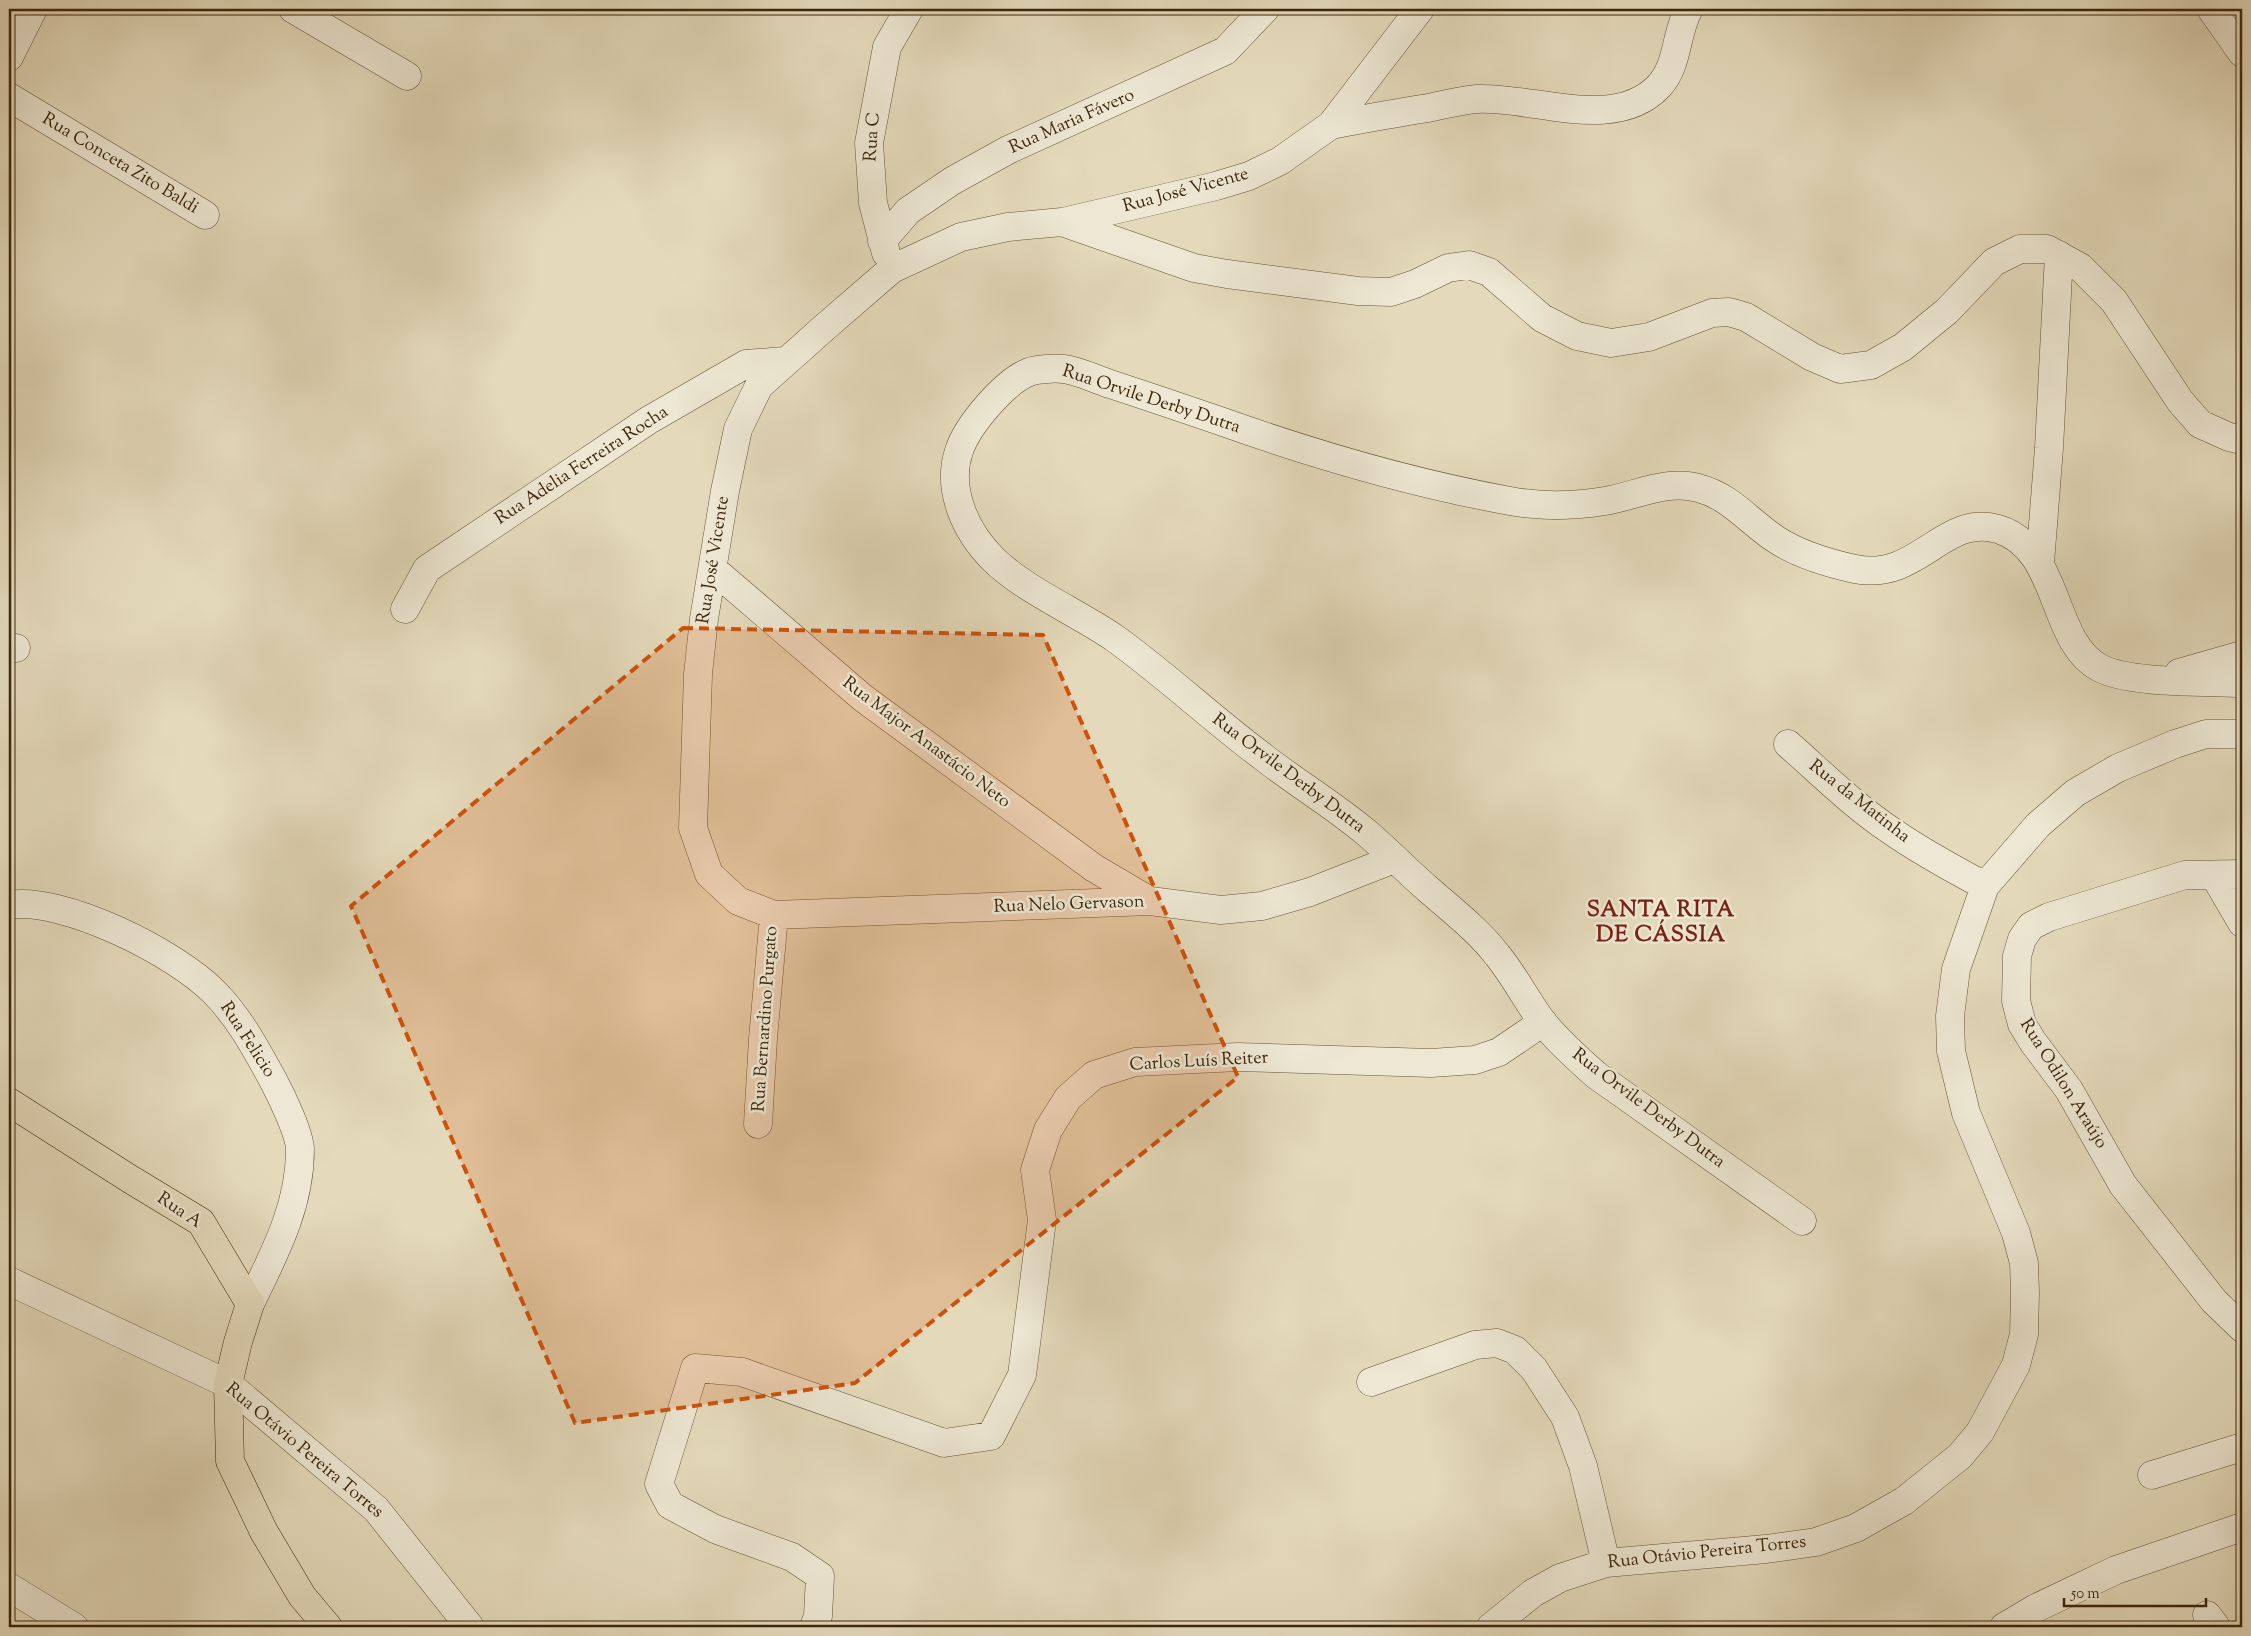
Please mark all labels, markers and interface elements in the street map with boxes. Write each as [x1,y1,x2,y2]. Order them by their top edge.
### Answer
street label: Rua Maria Fávero [1005,83,1139,161]
street label: Rua Conceta Zito Baldi [37,107,203,221]
street label: Rua C [858,111,888,163]
street label: Rua José Vicente [1120,162,1252,220]
street label: Rua Orvile Derby Dutra [1059,359,1243,441]
street label: Rua Adelia Ferreira Rocha [490,400,674,532]
street label: Rua José Vicente [691,494,737,626]
street label: Rua Major Anastácio Neto [836,671,1016,815]
street label: Rua Orvile Derby Dutra [1206,708,1370,840]
street label: Rua da Matinha [1803,754,1915,850]
street label: Rua Nelo Gervason [993,889,1145,921]
district label: SANTA RITA DE CÁSSIA [1587,895,1735,952]
street label: Rua Bernardino Purgato [747,925,785,1113]
street label: Rua Felicio [213,997,281,1083]
street label: Rua Odilon Araújo [2012,1014,2114,1154]
street label: Rua Orvile Derby Dutra [1566,1043,1730,1175]
street label: Carlos Luís Reiter [1129,1045,1269,1079]
street label: Rua A [151,1186,207,1236]
street label: Rua Otávio Pereira Torres [219,1377,389,1525]
street label: Rua Otávio Pereira Torres [1607,1530,1807,1576]
scale bar [2064,1576,2206,1608]
text: 50 m [2070,1584,2100,1605]

